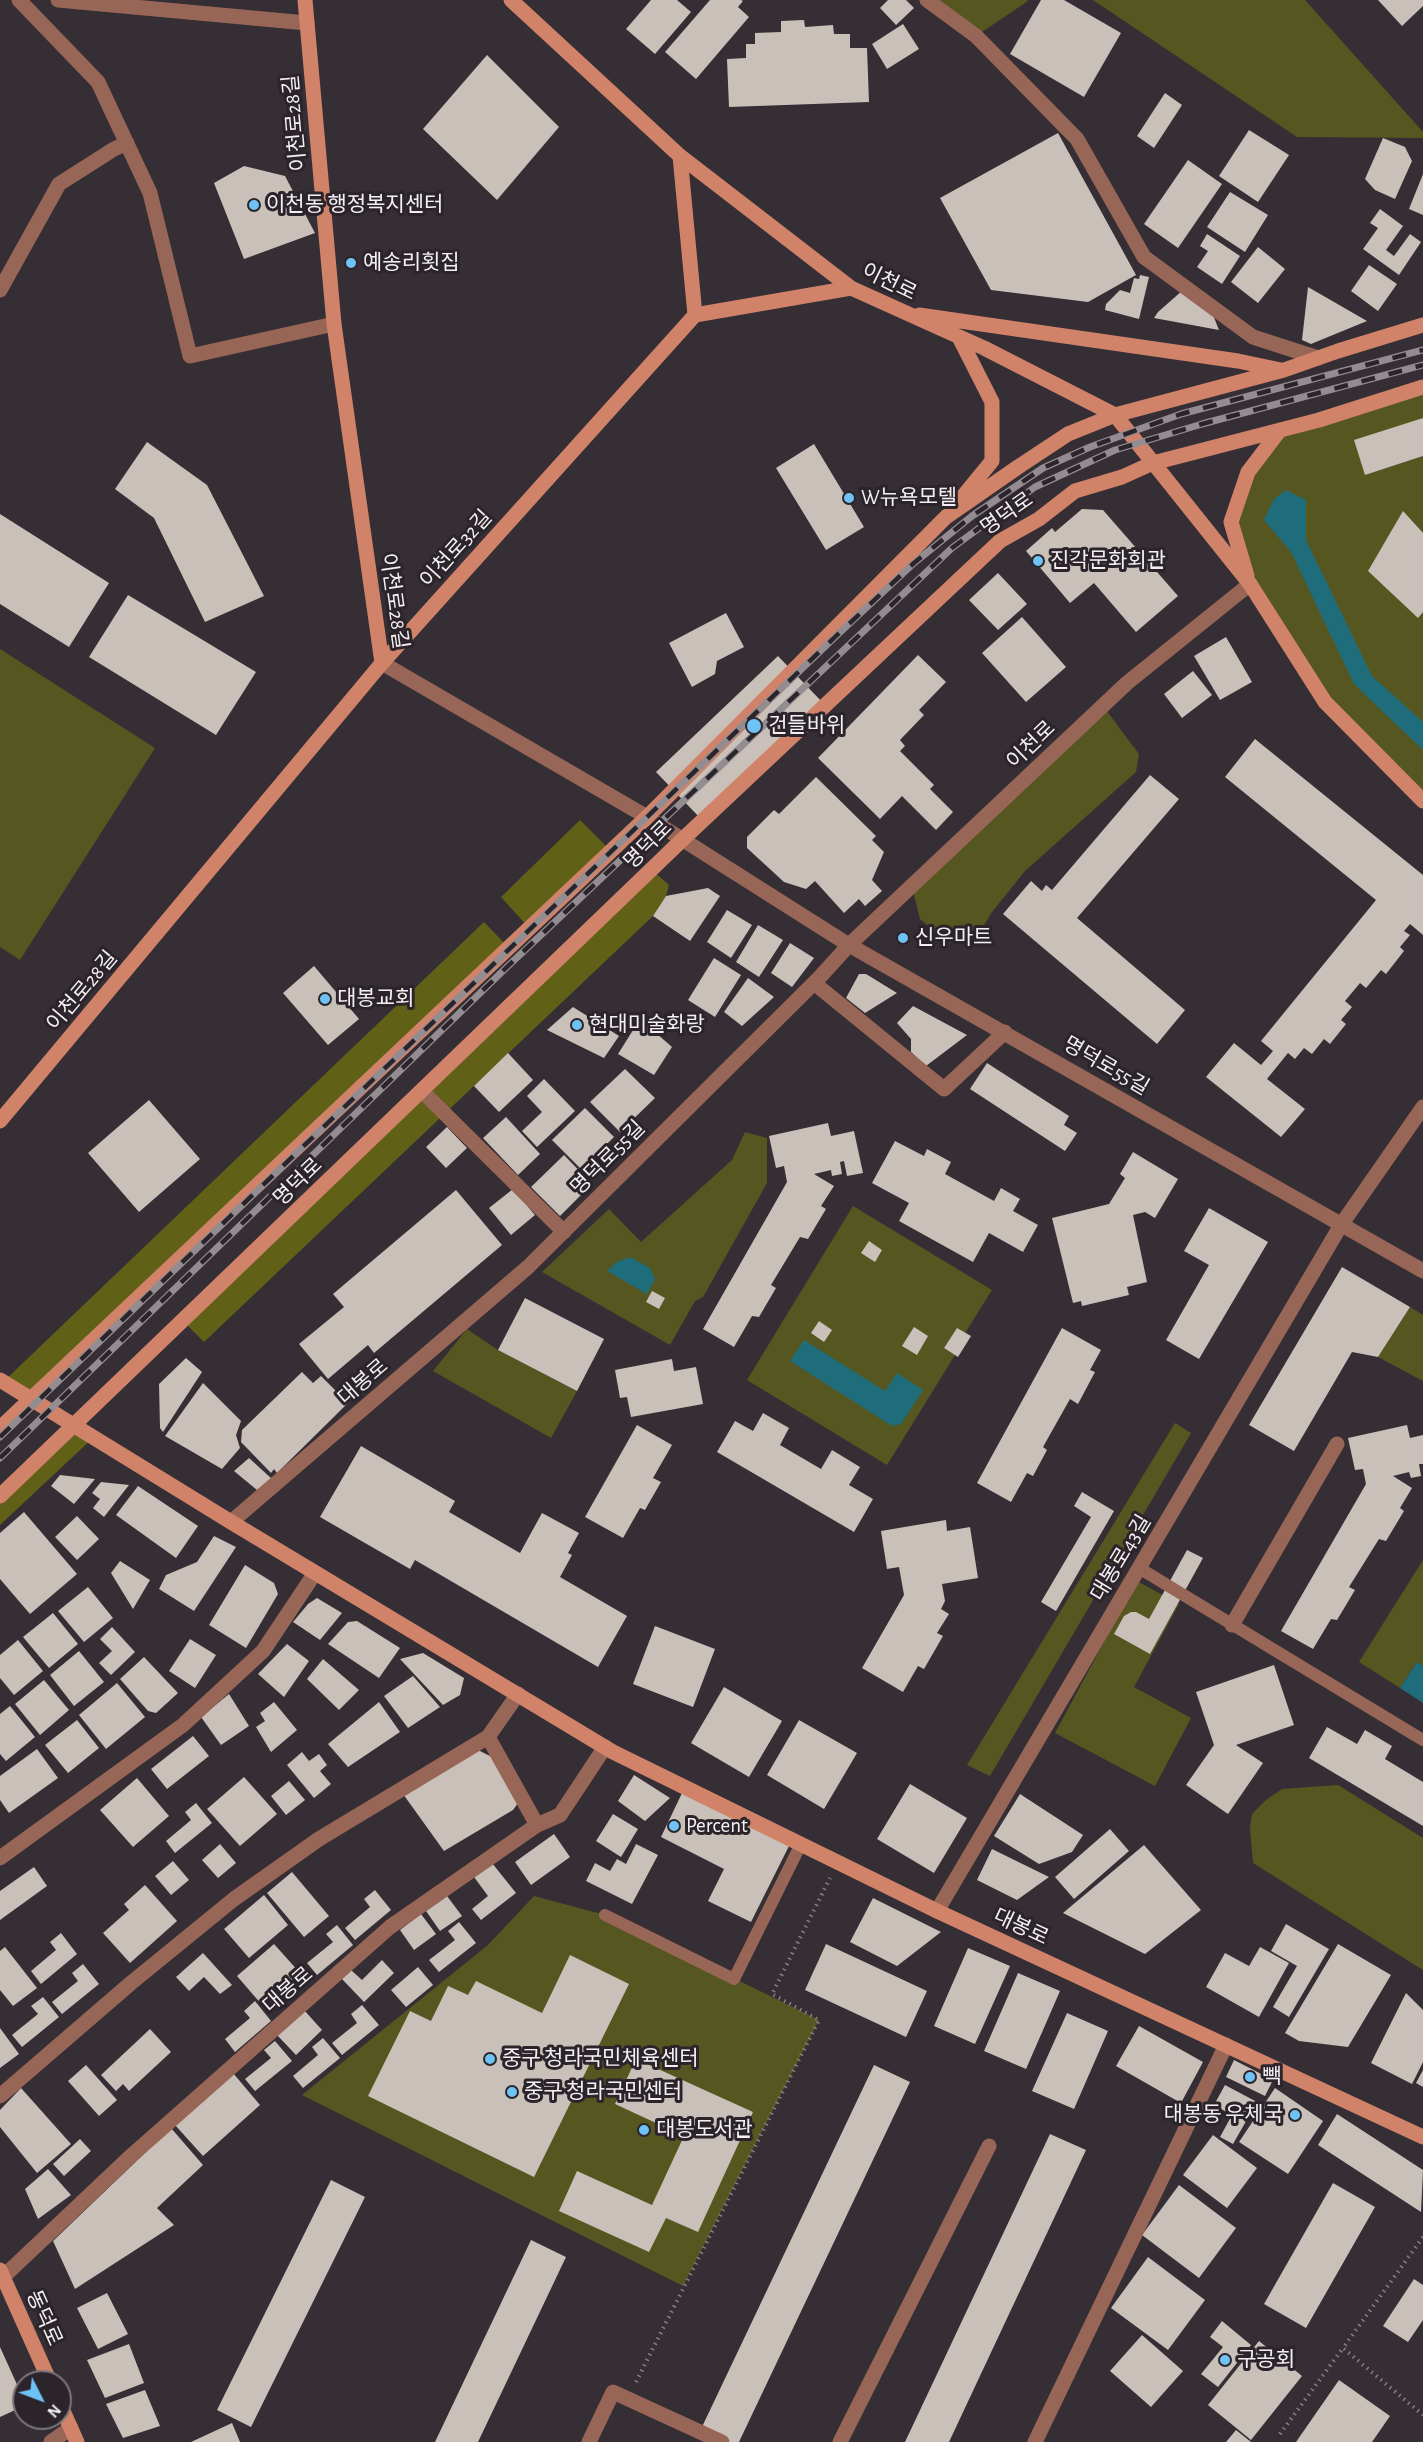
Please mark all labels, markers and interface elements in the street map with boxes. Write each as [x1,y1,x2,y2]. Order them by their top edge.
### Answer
street label: 이천로28길 [278,74,312,172]
place label: 이천동 행정복지센터 [266,192,443,218]
marker: 이천동 행정복지센터 [247,198,261,212]
place label: 예송리횟집 [363,250,460,276]
marker: 예송리횟집 [344,256,358,270]
street label: 이천로 [857,258,921,306]
place label: W뉴욕모텔 [861,485,957,511]
street label: 명덕로 [976,487,1038,541]
marker: W뉴욕모텔 [842,491,856,505]
street label: 이천로32길 [415,505,497,593]
place label: 진각문화회관 [1050,548,1166,574]
street label: 이천로28길 [375,551,413,651]
marker: 진각문화회관 [1031,554,1045,568]
place label: 건들바위 [768,713,845,739]
street label: 이천로 [1001,716,1061,774]
marker: 건들바위 [745,717,763,735]
street label: 명덕로 [619,816,677,874]
place label: 신우마트 [915,925,992,951]
marker: 신우마트 [896,931,910,945]
street label: 이천로28길 [41,946,123,1036]
place label: 대봉교회 [337,986,414,1012]
marker: 대봉교회 [318,992,332,1006]
place label: 현대미술화랑 [589,1012,705,1038]
marker: 현대미술화랑 [570,1018,584,1032]
street label: 명덕로55길 [1059,1031,1153,1101]
street label: 명덕로55길 [566,1116,650,1200]
street label: 명덕로 [268,1153,328,1211]
street label: 대봉로 [333,1353,393,1411]
street label: 대봉로43길 [1085,1510,1157,1606]
place label: Percent [686,1813,748,1839]
marker: Percent [667,1819,681,1833]
street label: 대봉로 [989,1903,1053,1951]
street label: 대봉로 [258,1961,318,2019]
place label: 중구 청라국민체육센터 [502,2046,699,2072]
marker: 중구 청라국민체육센터 [483,2052,497,2066]
place label: 빽 [1262,2064,1281,2090]
marker: 빽 [1243,2070,1257,2084]
place label: 중구 청라국민센터 [524,2079,682,2105]
marker: 중구 청라국민센터 [505,2085,519,2099]
place label: 대봉동 우체국 [1164,2102,1283,2128]
marker: 대봉동 우체국 [1288,2108,1302,2122]
place label: 대봉도서관 [656,2117,753,2143]
marker: 대봉도서관 [637,2123,651,2137]
street label: 동덕로 [21,2286,67,2350]
place label: 구공회 [1237,2347,1295,2373]
marker: 구공회 [1218,2353,1232,2367]
north arrow [12,2370,72,2430]
text: N [44,2401,64,2420]

